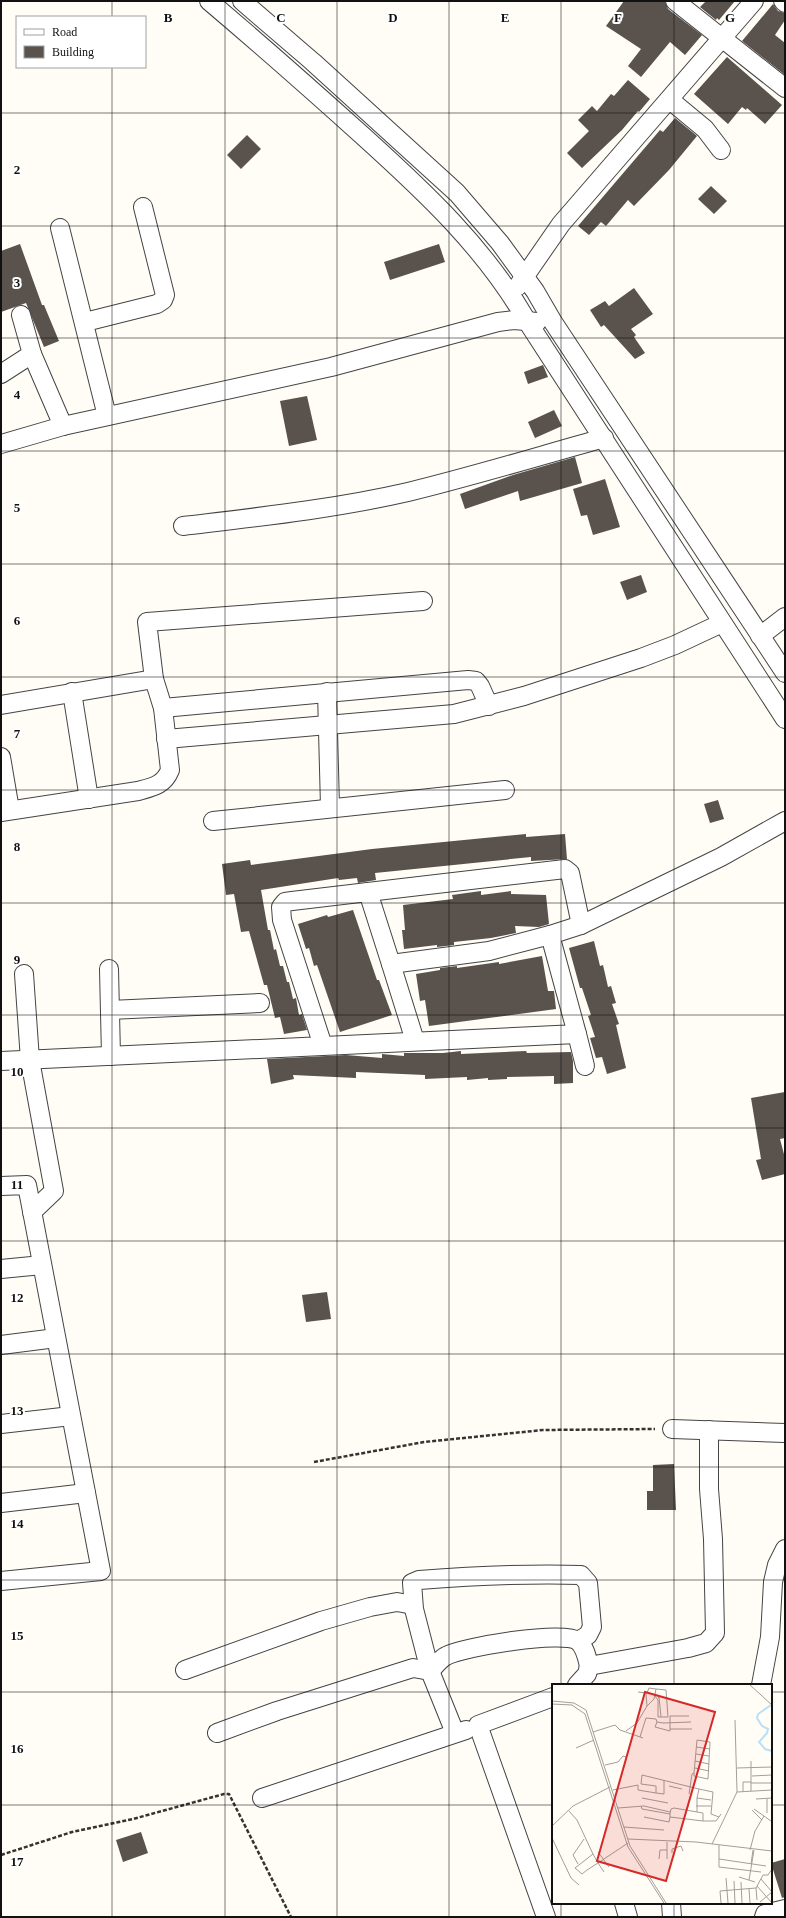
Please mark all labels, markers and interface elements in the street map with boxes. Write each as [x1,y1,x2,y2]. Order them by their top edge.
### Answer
text: B [164,10,173,25]
text: C [276,10,286,25]
text: D [388,10,398,25]
text: E [501,10,509,25]
text: F [614,10,622,25]
text: G [725,10,735,25]
legend [16,16,146,68]
text: Road [52,25,77,39]
text: Building [52,45,94,59]
text: 2 [14,162,20,177]
text: 3 [14,275,21,290]
text: 4 [14,387,21,402]
text: 5 [14,500,21,515]
text: 6 [14,613,21,628]
text: 7 [14,726,21,741]
text: 8 [14,839,21,854]
text: 9 [14,952,21,967]
text: 10 [11,1064,24,1079]
text: 11 [11,1177,23,1192]
text: 12 [11,1290,24,1305]
text: 13 [11,1403,24,1418]
text: 14 [11,1516,24,1531]
text: 15 [11,1628,24,1643]
inset map [552,1684,772,1904]
text: 16 [11,1741,24,1756]
text: 17 [11,1854,24,1869]

